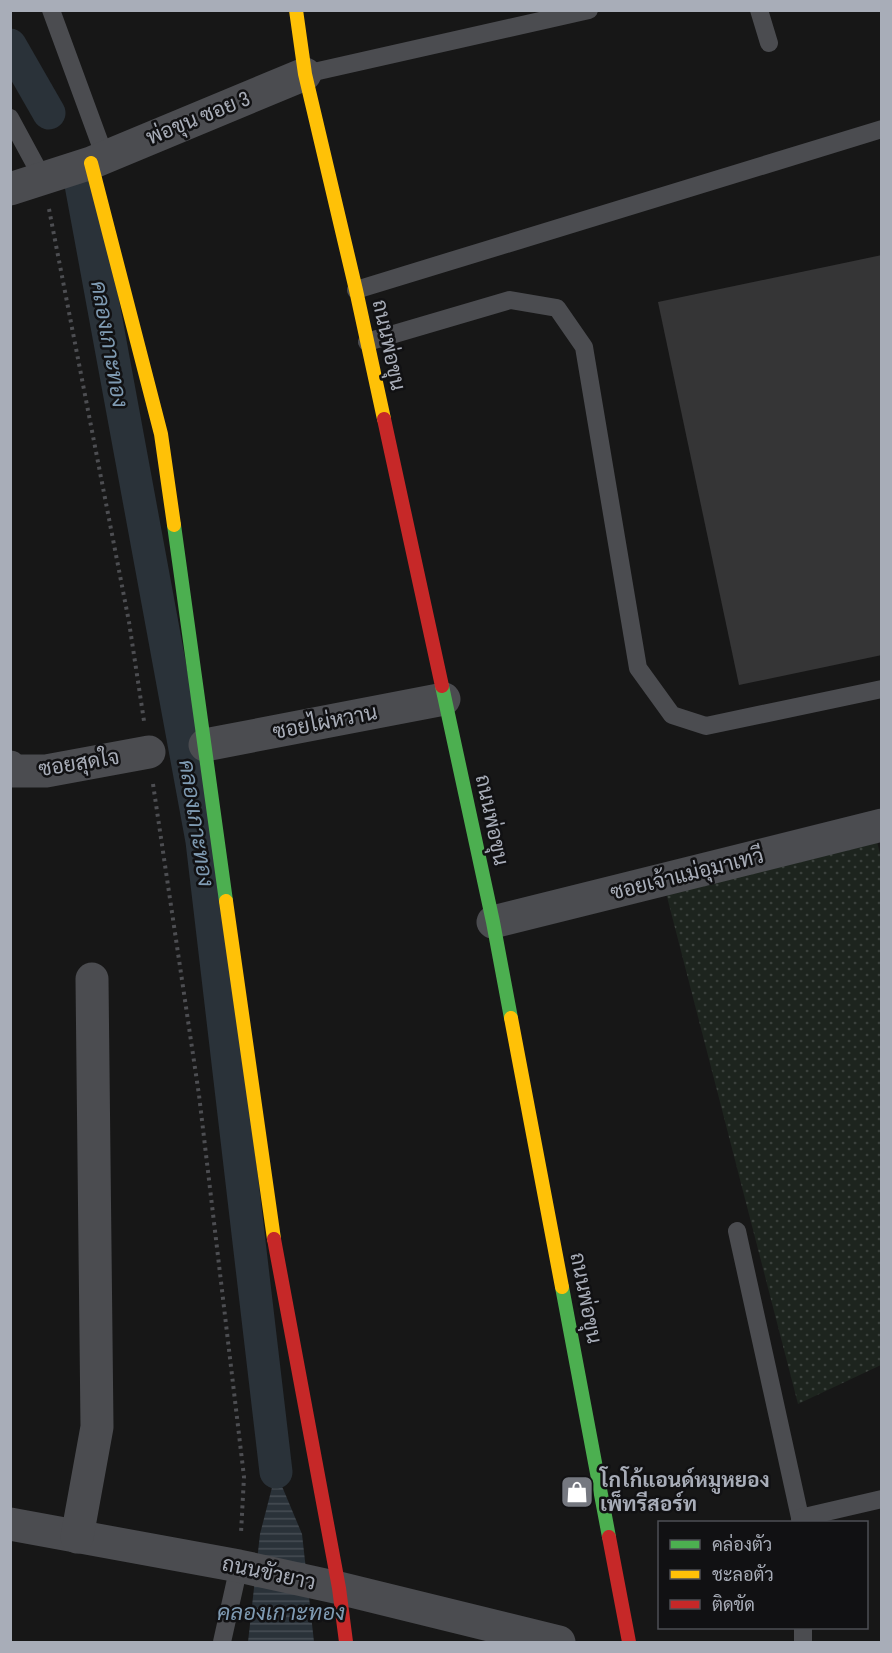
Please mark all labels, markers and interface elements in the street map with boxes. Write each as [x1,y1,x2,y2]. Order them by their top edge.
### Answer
street label: พ่อขุน ซอย 3 [142,84,254,152]
water label: คลองเกาะทอง [84,278,136,410]
street label: ถนนพ่อขุน [366,297,413,393]
street label: ซอยไผ่หวาน [270,697,380,746]
street label: ซอยสุดใจ [36,742,121,783]
water label: คลองเกาะทอง [172,757,222,889]
street label: ถนนพ่อขุน [469,772,516,868]
street label: ซอยเจ้าแม่อุมาเทวี [607,840,767,907]
street label: ถนนพ่อขุน [563,1250,610,1346]
place label: โกโก้แอนด์หมูหยอง เพ็ทรีสอร์ท [598,1465,770,1518]
shop icon: โกโก้แอนด์หมูหยอง เพ็ทรีสอร์ท [559,1474,595,1510]
legend [658,1521,868,1629]
text: คล่องตัว [712,1532,772,1557]
street label: ถนนขัวยาว [220,1548,319,1597]
text: ชะลอตัว [712,1562,774,1587]
text: ติดขัด [712,1592,755,1617]
water label: คลองเกาะทอง [217,1597,345,1627]

